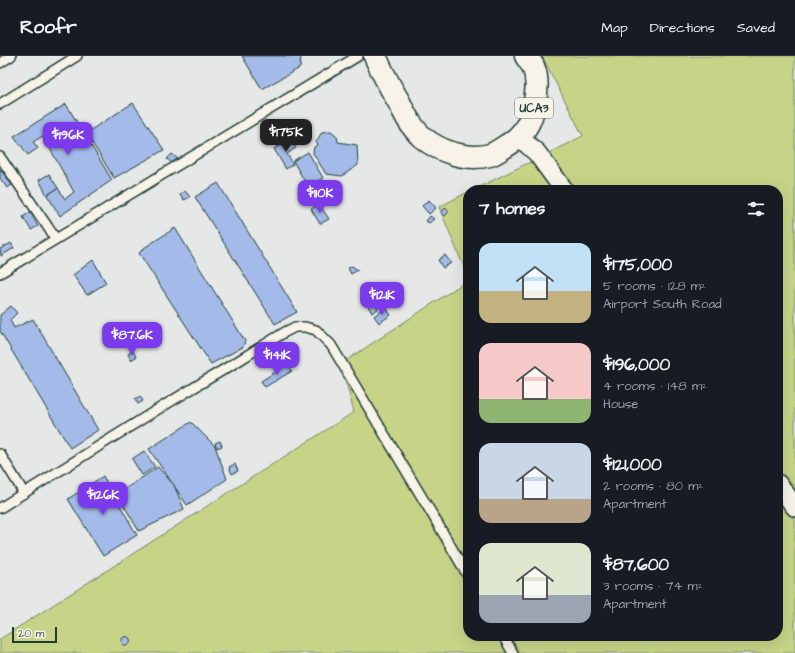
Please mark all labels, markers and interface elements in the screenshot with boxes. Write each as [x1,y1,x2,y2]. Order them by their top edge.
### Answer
text: Roofr [20,14,77,41]
text: Map [601,18,628,38]
text: Directions [650,18,715,38]
text: Saved [737,18,775,38]
road number: UCA3 [515,98,553,118]
pin: $175K [258,119,314,153]
pin: $196K [40,122,96,156]
text: $175K [269,123,303,141]
text: $196K [52,126,84,144]
pin: $110K [292,180,348,214]
text: $110K [307,184,333,202]
text: 7 homes [479,197,545,221]
icon: filters [745,198,767,220]
text: $175,000 [603,253,672,277]
icon: home [511,259,559,307]
text: 5 rooms · 128 m² [603,277,706,295]
pin: $121K [354,282,410,316]
text: $121K [369,286,395,304]
text: Airport South Road [603,295,722,313]
pin: $87.6K [99,322,165,356]
text: $87.6K [111,326,153,344]
pin: $141K [249,342,305,376]
text: $141K [263,346,291,364]
text: $196,000 [603,353,670,377]
icon: home [511,359,559,407]
text: 4 rooms · 148 m² [603,377,707,395]
text: House [603,395,638,413]
text: $121,000 [603,453,662,477]
icon: home [511,459,559,507]
text: 2 rooms · 80 m² [603,477,703,495]
pin: $126K [75,482,131,516]
text: $126K [87,486,119,504]
text: Apartment [603,495,667,513]
text: $87,600 [603,553,669,577]
icon: home [511,559,559,607]
text: 3 rooms · 74 m² [603,577,703,595]
text: Apartment [603,595,667,613]
scale bar [12,625,57,644]
text: 20 m [18,626,44,641]

